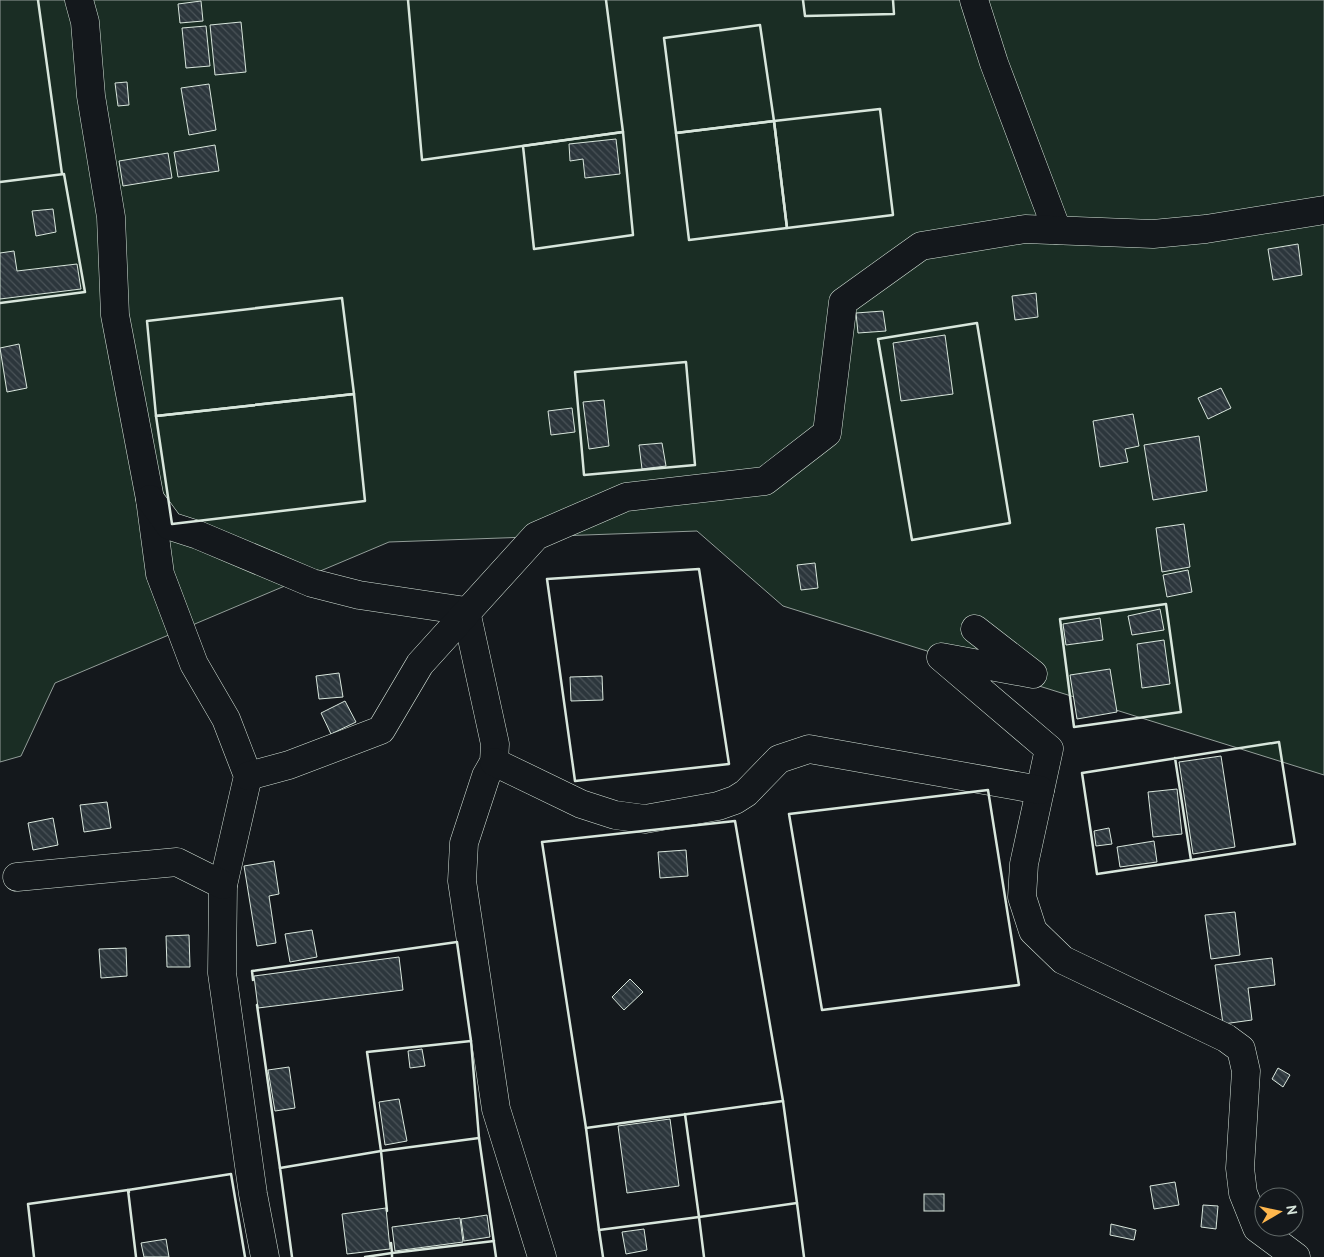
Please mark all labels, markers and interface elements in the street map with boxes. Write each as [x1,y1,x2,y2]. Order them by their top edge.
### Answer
north arrow [1254,1187,1304,1237]
text: N [1282,1204,1301,1216]

